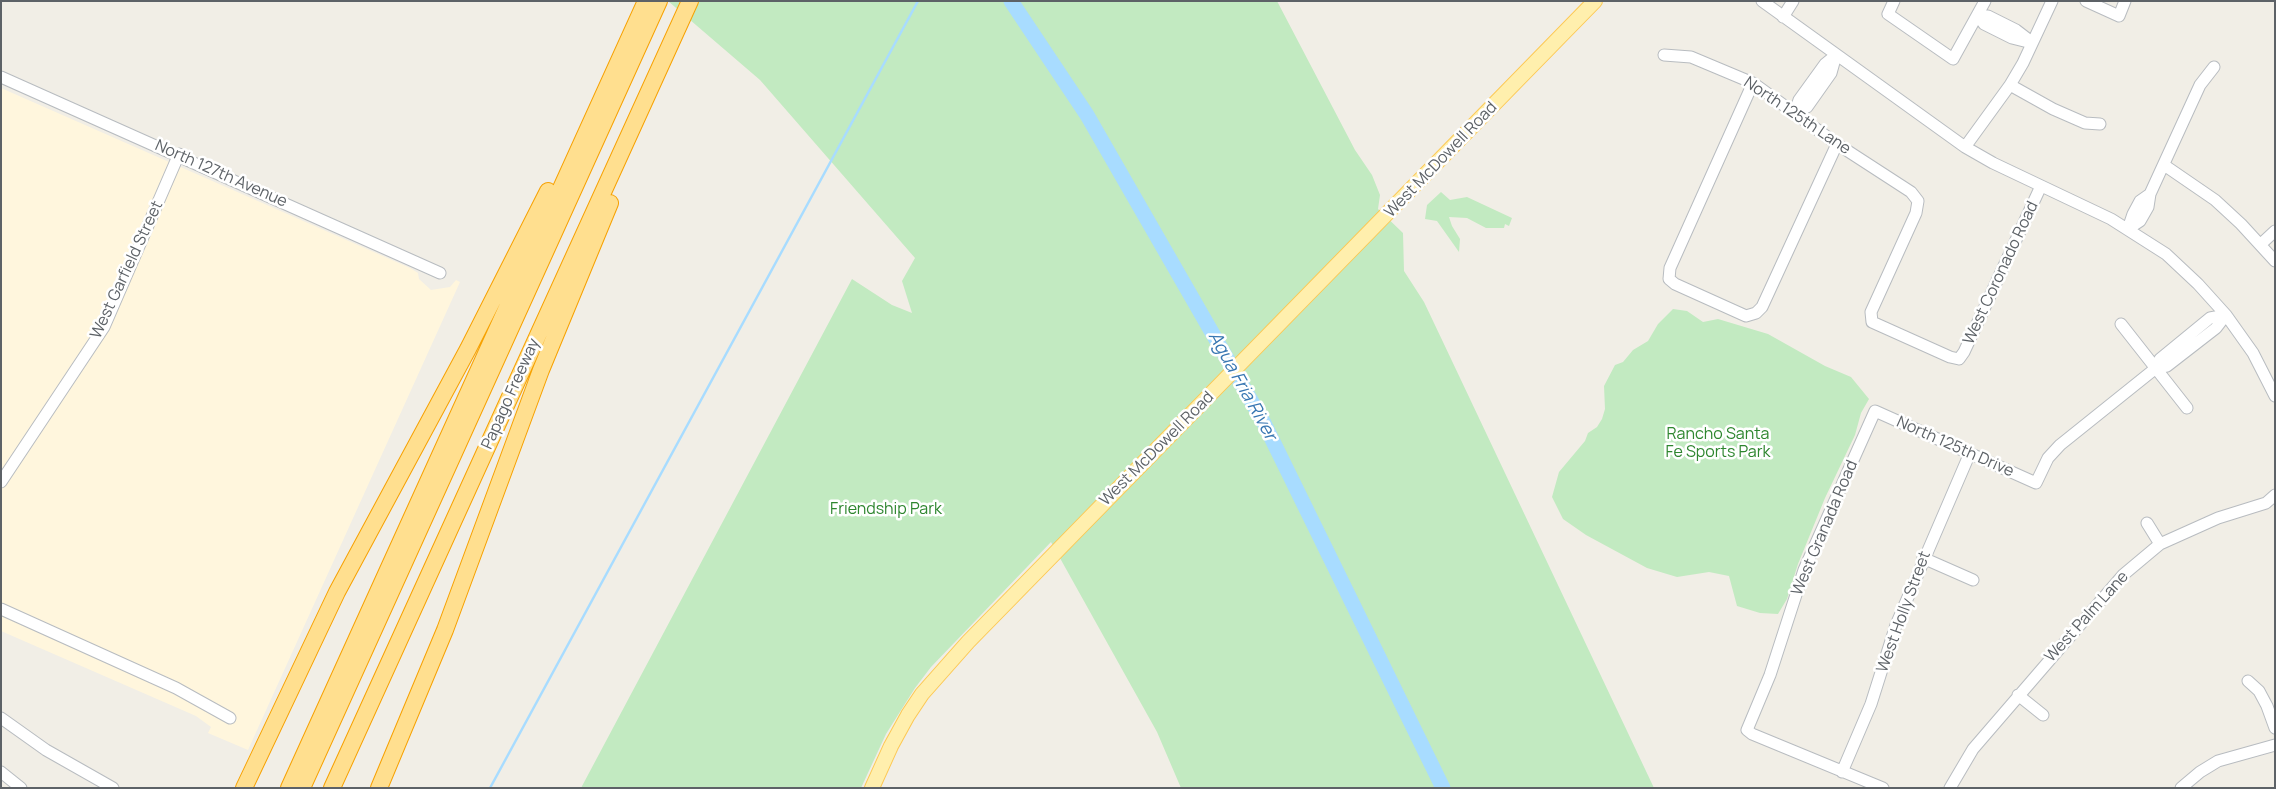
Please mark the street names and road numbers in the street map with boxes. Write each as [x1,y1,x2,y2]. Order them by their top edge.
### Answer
street label: North 125th Lane [1740,73,1854,159]
street label: West McDowell Road [1381,98,1501,222]
street label: North 127th Avenue [152,136,290,212]
street label: West Garfield Street [87,198,167,342]
street label: West Coronado Road [1959,198,2043,348]
street label: Papago Freeway [478,336,544,452]
street label: West McDowell Road [1096,388,1218,510]
street label: North 125th Drive [1893,413,2017,481]
street label: West Granada Road [1788,458,1862,598]
street label: West Holly Street [1873,549,1935,675]
street label: West Palm Lane [2041,568,2133,666]

